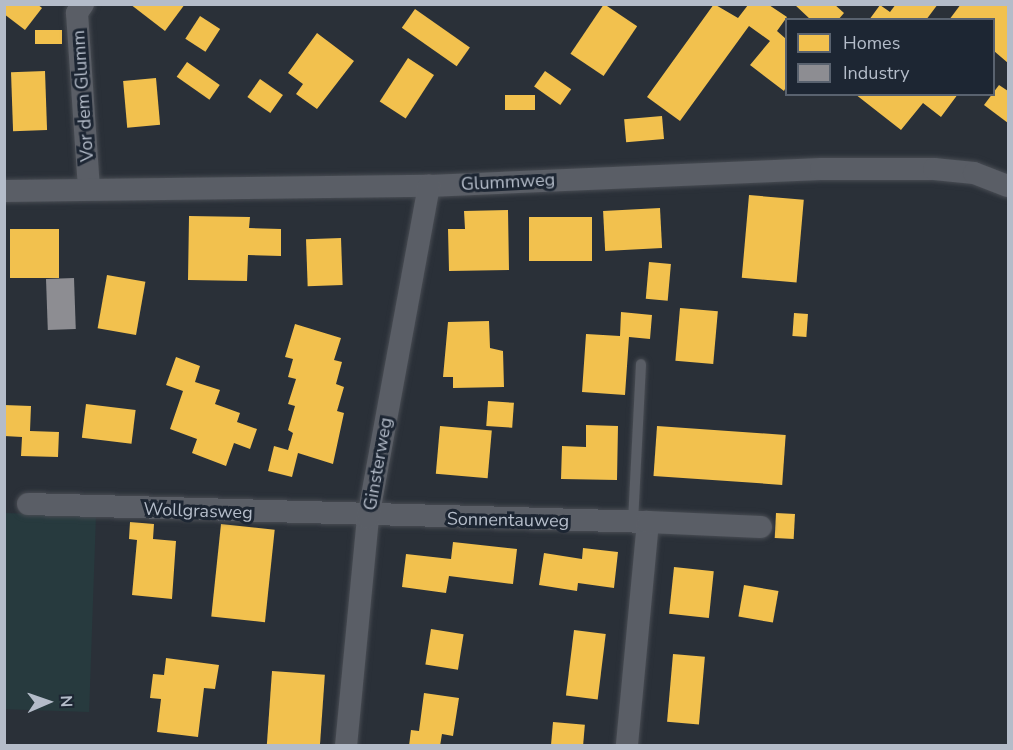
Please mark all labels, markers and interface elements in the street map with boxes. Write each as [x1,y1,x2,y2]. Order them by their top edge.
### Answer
legend [785,18,995,96]
street label: Vor dem Glumm [68,29,98,163]
text: Homes [843,31,900,55]
text: Industry [843,61,910,85]
street label: Glummweg [460,169,556,195]
street label: Ginsterweg [359,416,397,512]
street label: Wollgrasweg [143,498,253,524]
street label: Sonnentauweg [447,508,569,532]
north arrow [18,672,78,732]
text: N [55,695,77,708]

